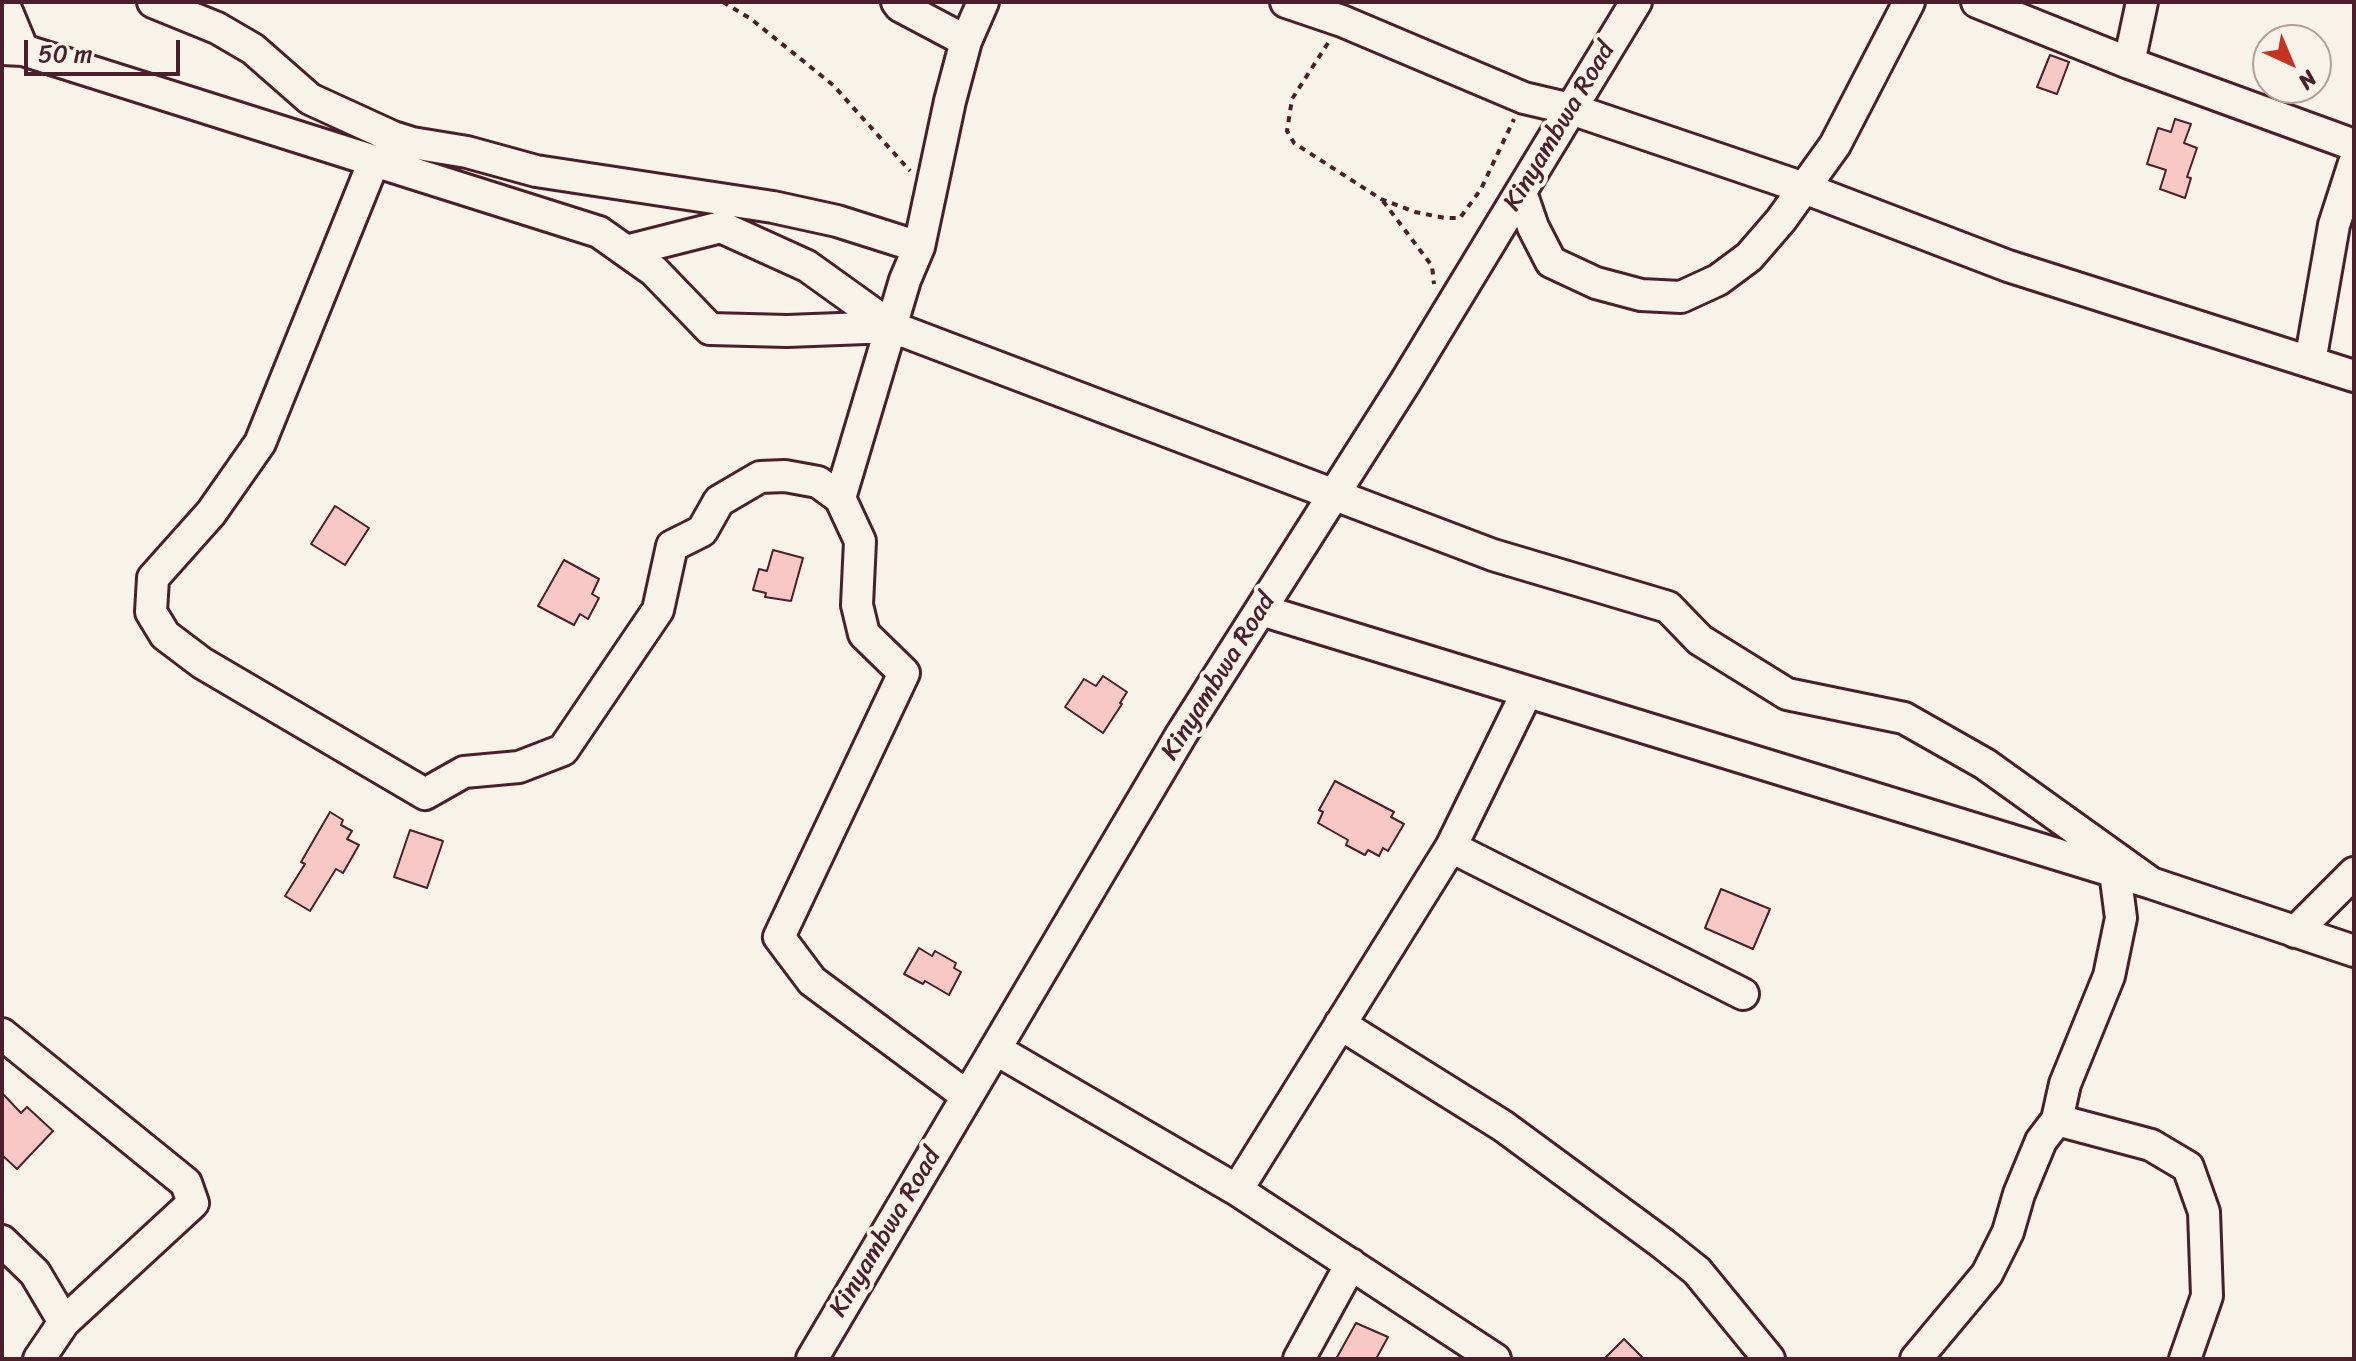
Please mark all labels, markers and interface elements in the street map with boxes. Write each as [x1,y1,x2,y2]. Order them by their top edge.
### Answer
scale bar [28,24,184,74]
north arrow [2252,24,2332,104]
text: 50 m [38,33,93,75]
street label: Kinyambwa Road [1497,37,1623,217]
text: N [2289,61,2327,100]
street label: Kinyambwa Road [1155,588,1283,766]
street label: Kinyambwa Road [823,1143,949,1323]

